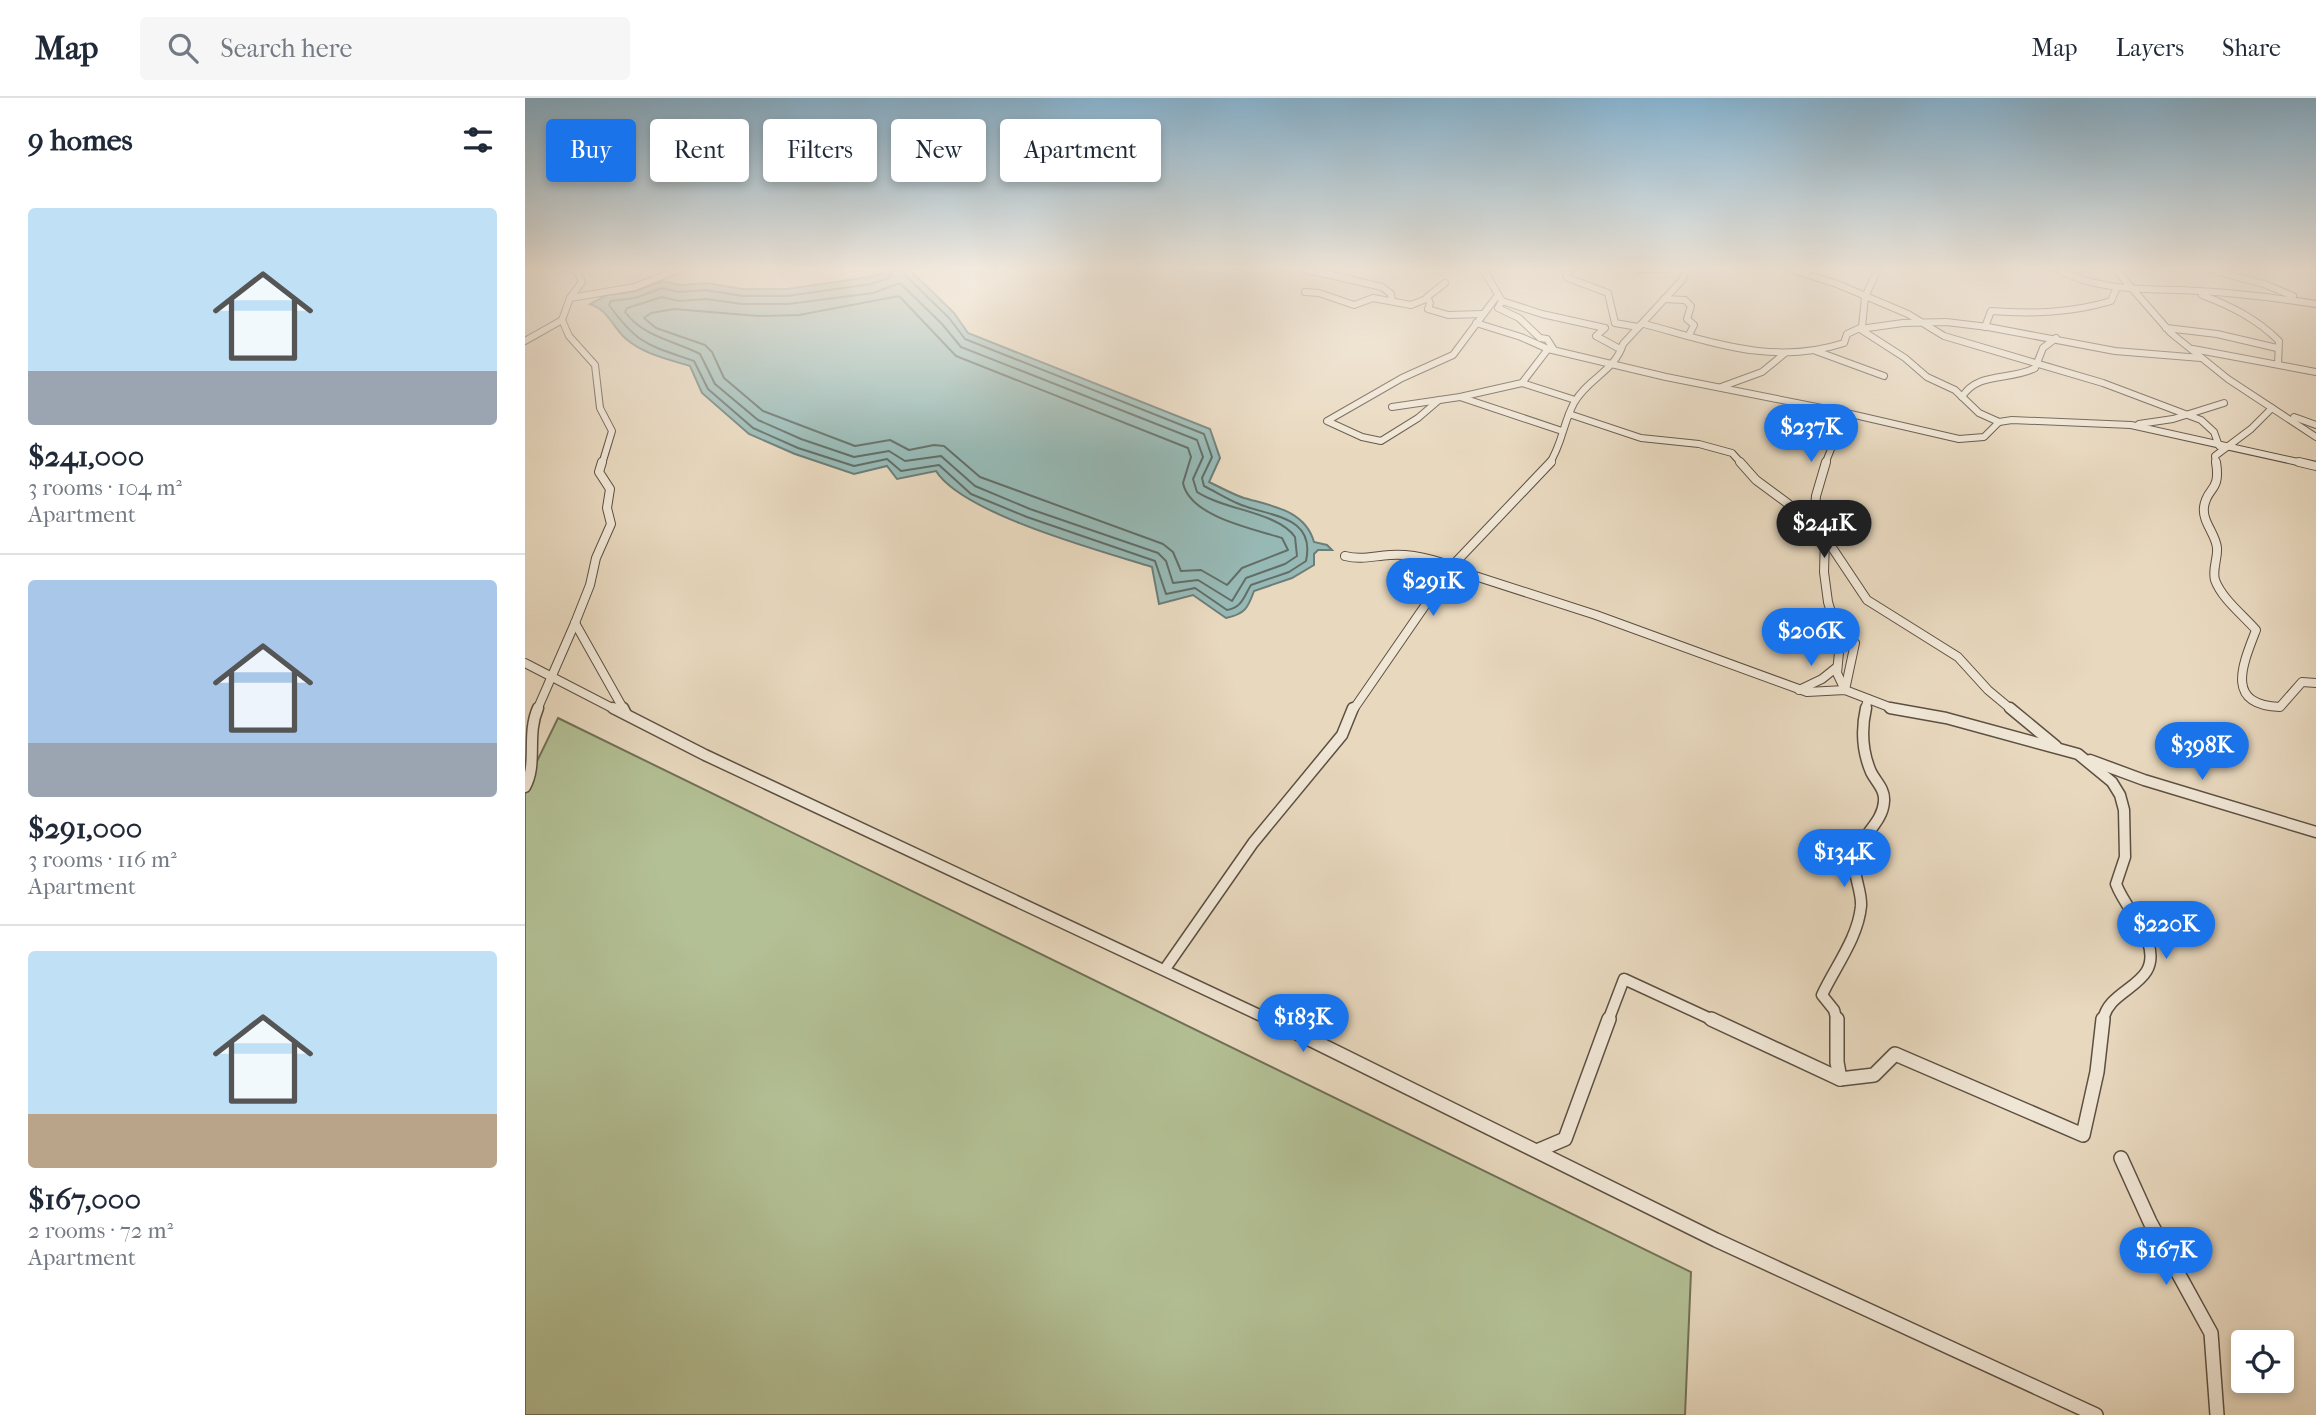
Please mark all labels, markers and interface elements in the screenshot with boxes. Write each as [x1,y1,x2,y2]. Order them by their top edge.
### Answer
search box [140,17,630,80]
text: Map [35,29,98,68]
icon: search [164,29,202,67]
text: Search here [220,33,352,64]
text: Map [2032,34,2078,62]
text: Layers [2116,34,2184,62]
text: Share [2222,34,2281,62]
chip: Buy [546,119,636,182]
chip: Rent [650,119,749,182]
chip: Filters [763,119,877,182]
chip: New [891,119,986,182]
chip: Apartment [1000,119,1161,182]
icon: filters [459,121,497,159]
text: 9 homes [28,123,133,158]
icon: home [200,253,326,379]
pin: $237K [1762,404,1860,464]
text: $237K [1780,413,1842,440]
text: $241,000 [28,439,144,474]
text: 3 rooms · 104 m² [28,474,182,501]
pin: $241K [1775,500,1873,560]
text: Apartment [28,501,136,528]
text: $241K [1793,509,1856,536]
pin: $291K [1384,559,1482,618]
text: $291K [1402,567,1464,594]
pin: $206K [1762,608,1860,668]
text: $206K [1778,617,1844,644]
icon: home [200,625,326,751]
pin: $398K [2153,722,2251,782]
text: $398K [2171,731,2233,758]
text: $291,000 [28,811,142,846]
pin: $134K [1795,830,1893,889]
text: $134K [1814,838,1874,865]
text: 3 rooms · 116 m² [28,846,177,873]
text: Apartment [28,873,136,900]
pin: $220K [2117,902,2215,961]
text: $220K [2133,910,2199,937]
pin: $183K [1254,995,1352,1054]
icon: home [200,996,326,1122]
text: $183K [1274,1003,1332,1030]
text: $167,000 [28,1182,141,1217]
text: 2 rooms · 72 m² [28,1217,173,1244]
pin: $167K [2117,1228,2215,1287]
text: $167K [2136,1236,2196,1263]
text: Apartment [28,1244,136,1271]
map controls [2231,1330,2294,1393]
button: locate [2231,1330,2294,1393]

